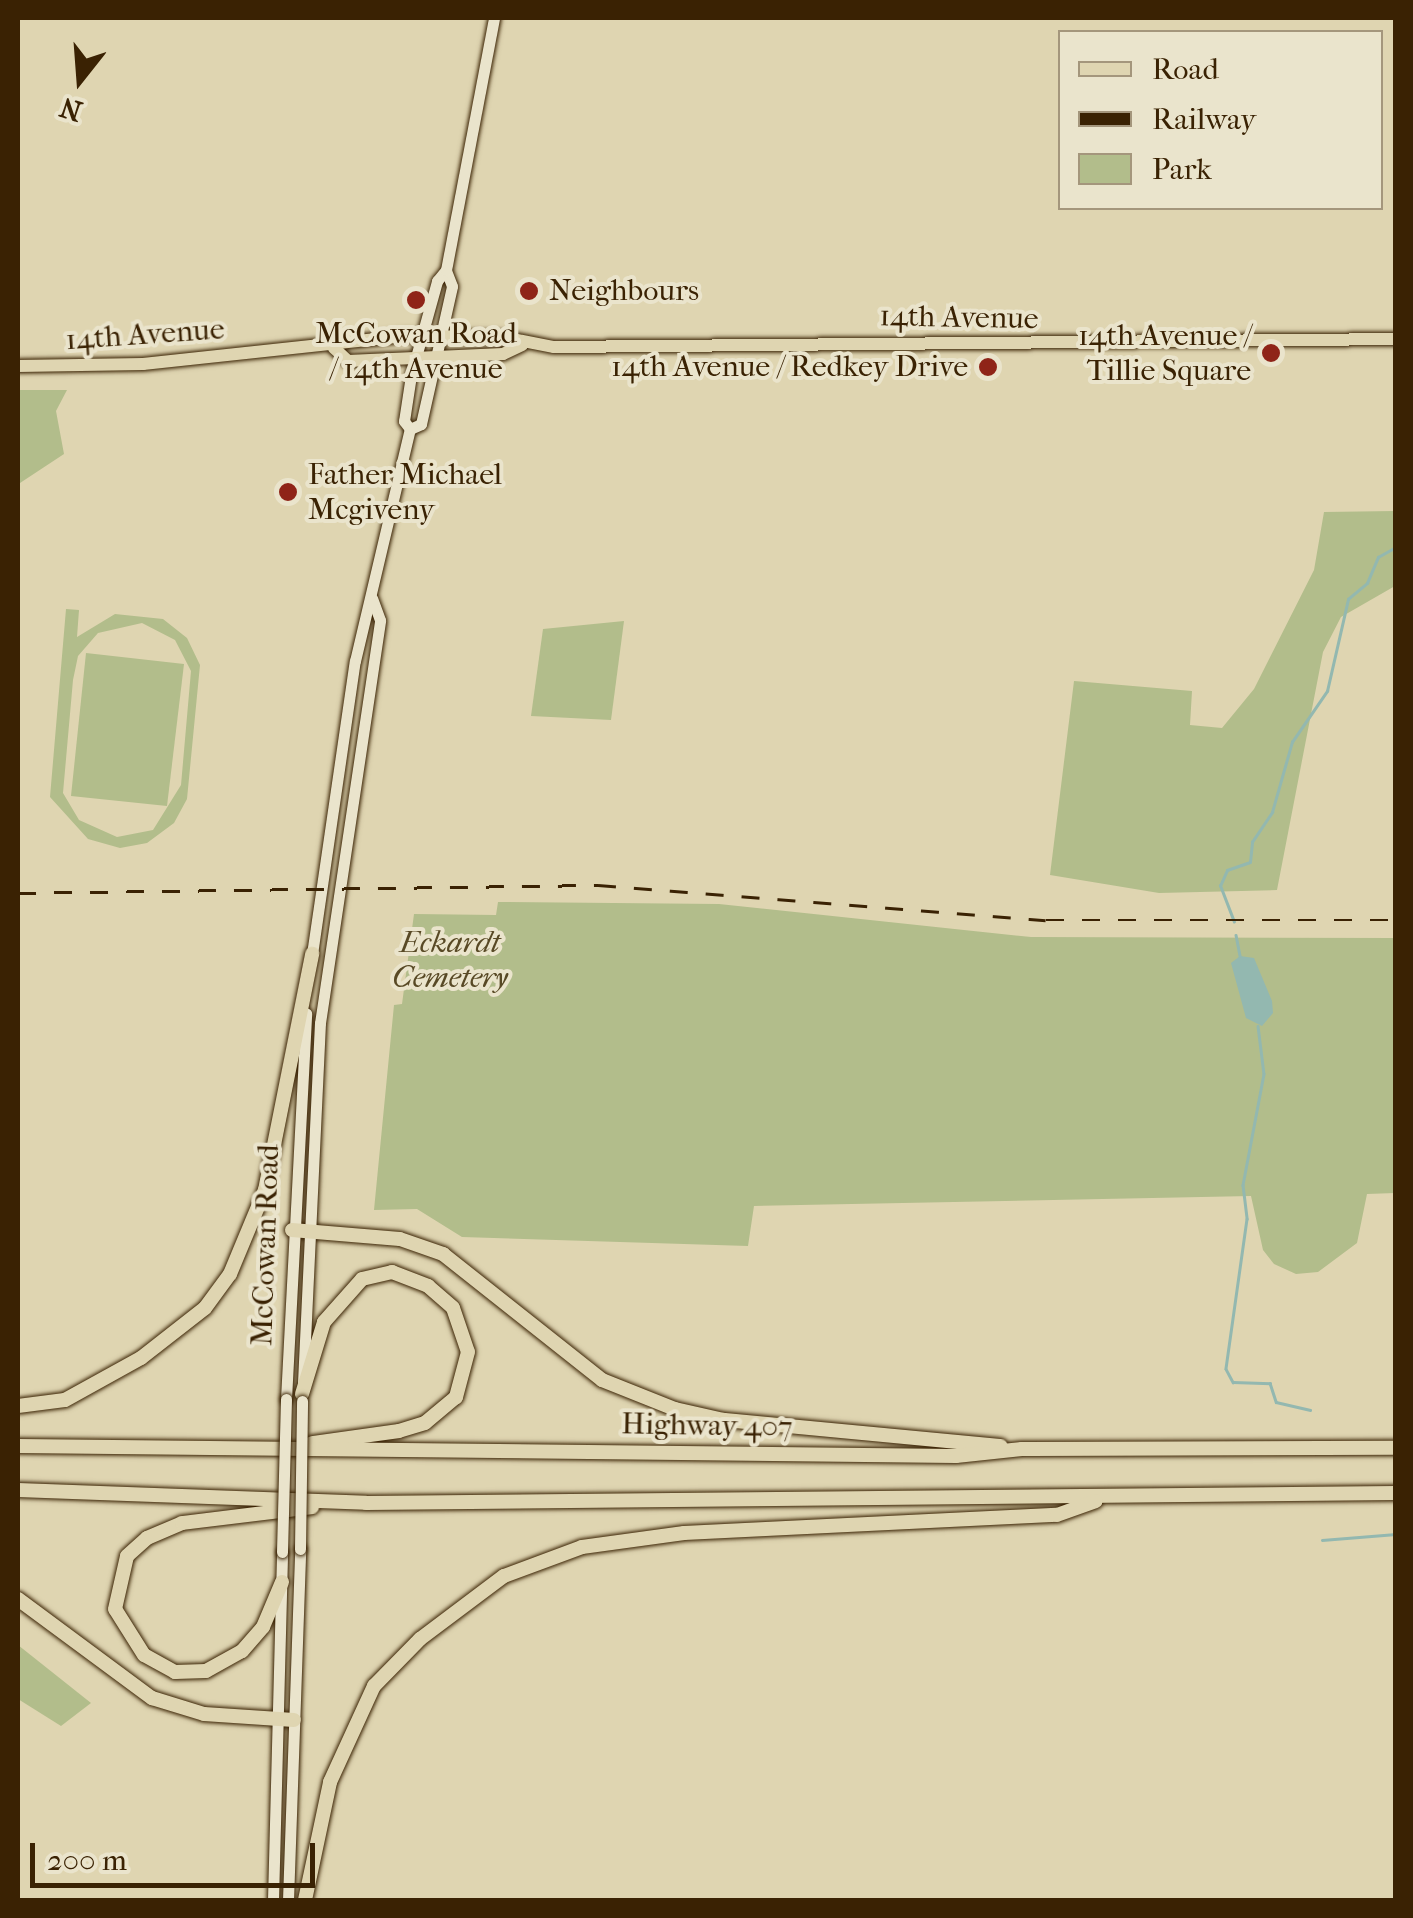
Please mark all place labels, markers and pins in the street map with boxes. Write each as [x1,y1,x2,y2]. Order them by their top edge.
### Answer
place label: Neighbours [549,273,699,309]
marker: Neighbours [518,280,540,302]
marker: McCowan Road / 14th Avenue [405,289,427,311]
place label: McCowan Road / 14th Avenue [315,316,517,386]
place label: 14th Avenue / Tillie Square [1078,318,1251,388]
marker: 14th Avenue / Tillie Square [1260,342,1282,364]
place label: 14th Avenue / Redkey Drive [611,349,968,385]
marker: 14th Avenue / Redkey Drive [977,356,999,378]
place label: Father Michael Mcgiveny [308,457,502,528]
marker: Father Michael Mcgiveny [277,481,299,503]

